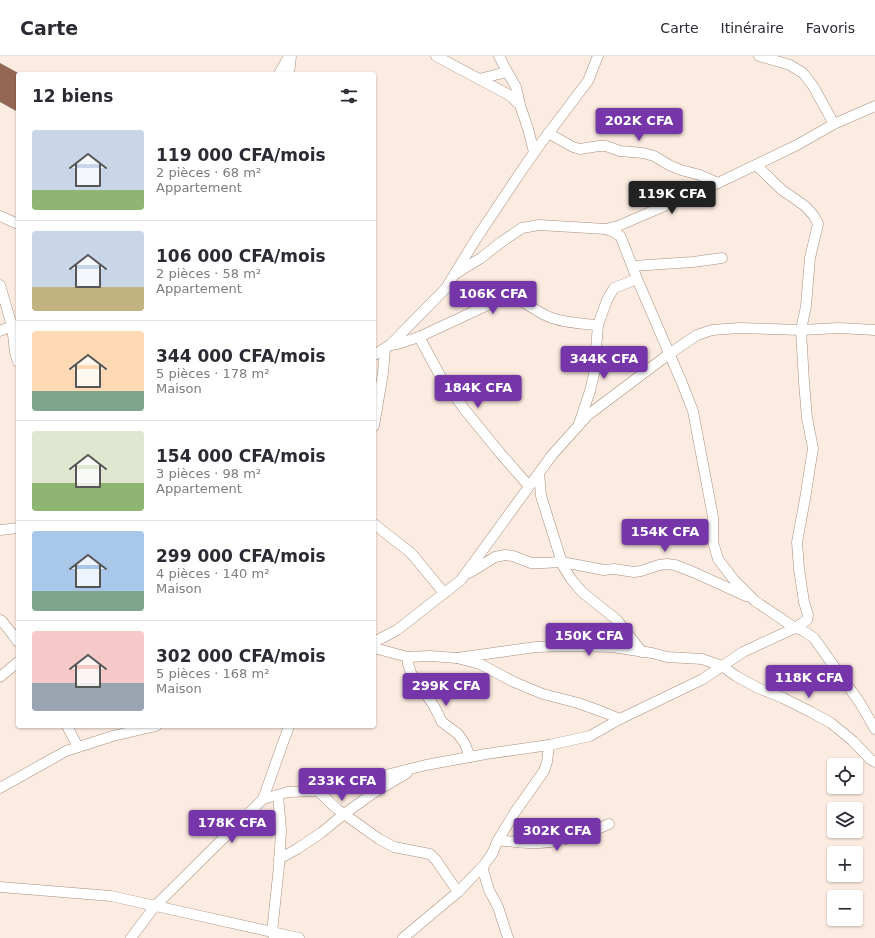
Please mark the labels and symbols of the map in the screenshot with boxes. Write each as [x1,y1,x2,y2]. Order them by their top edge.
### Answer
pin: 202K CFA [598,108,680,142]
pin: 119K CFA [631,181,713,215]
pin: 106K CFA [452,281,534,315]
pin: 344K CFA [563,346,645,380]
pin: 184K CFA [437,375,519,409]
pin: 154K CFA [624,519,706,553]
pin: 150K CFA [548,623,630,657]
pin: 118K CFA [768,665,850,699]
pin: 299K CFA [405,673,487,707]
pin: 233K CFA [301,768,383,802]
pin: 178K CFA [191,810,273,844]
pin: 302K CFA [516,818,598,852]

